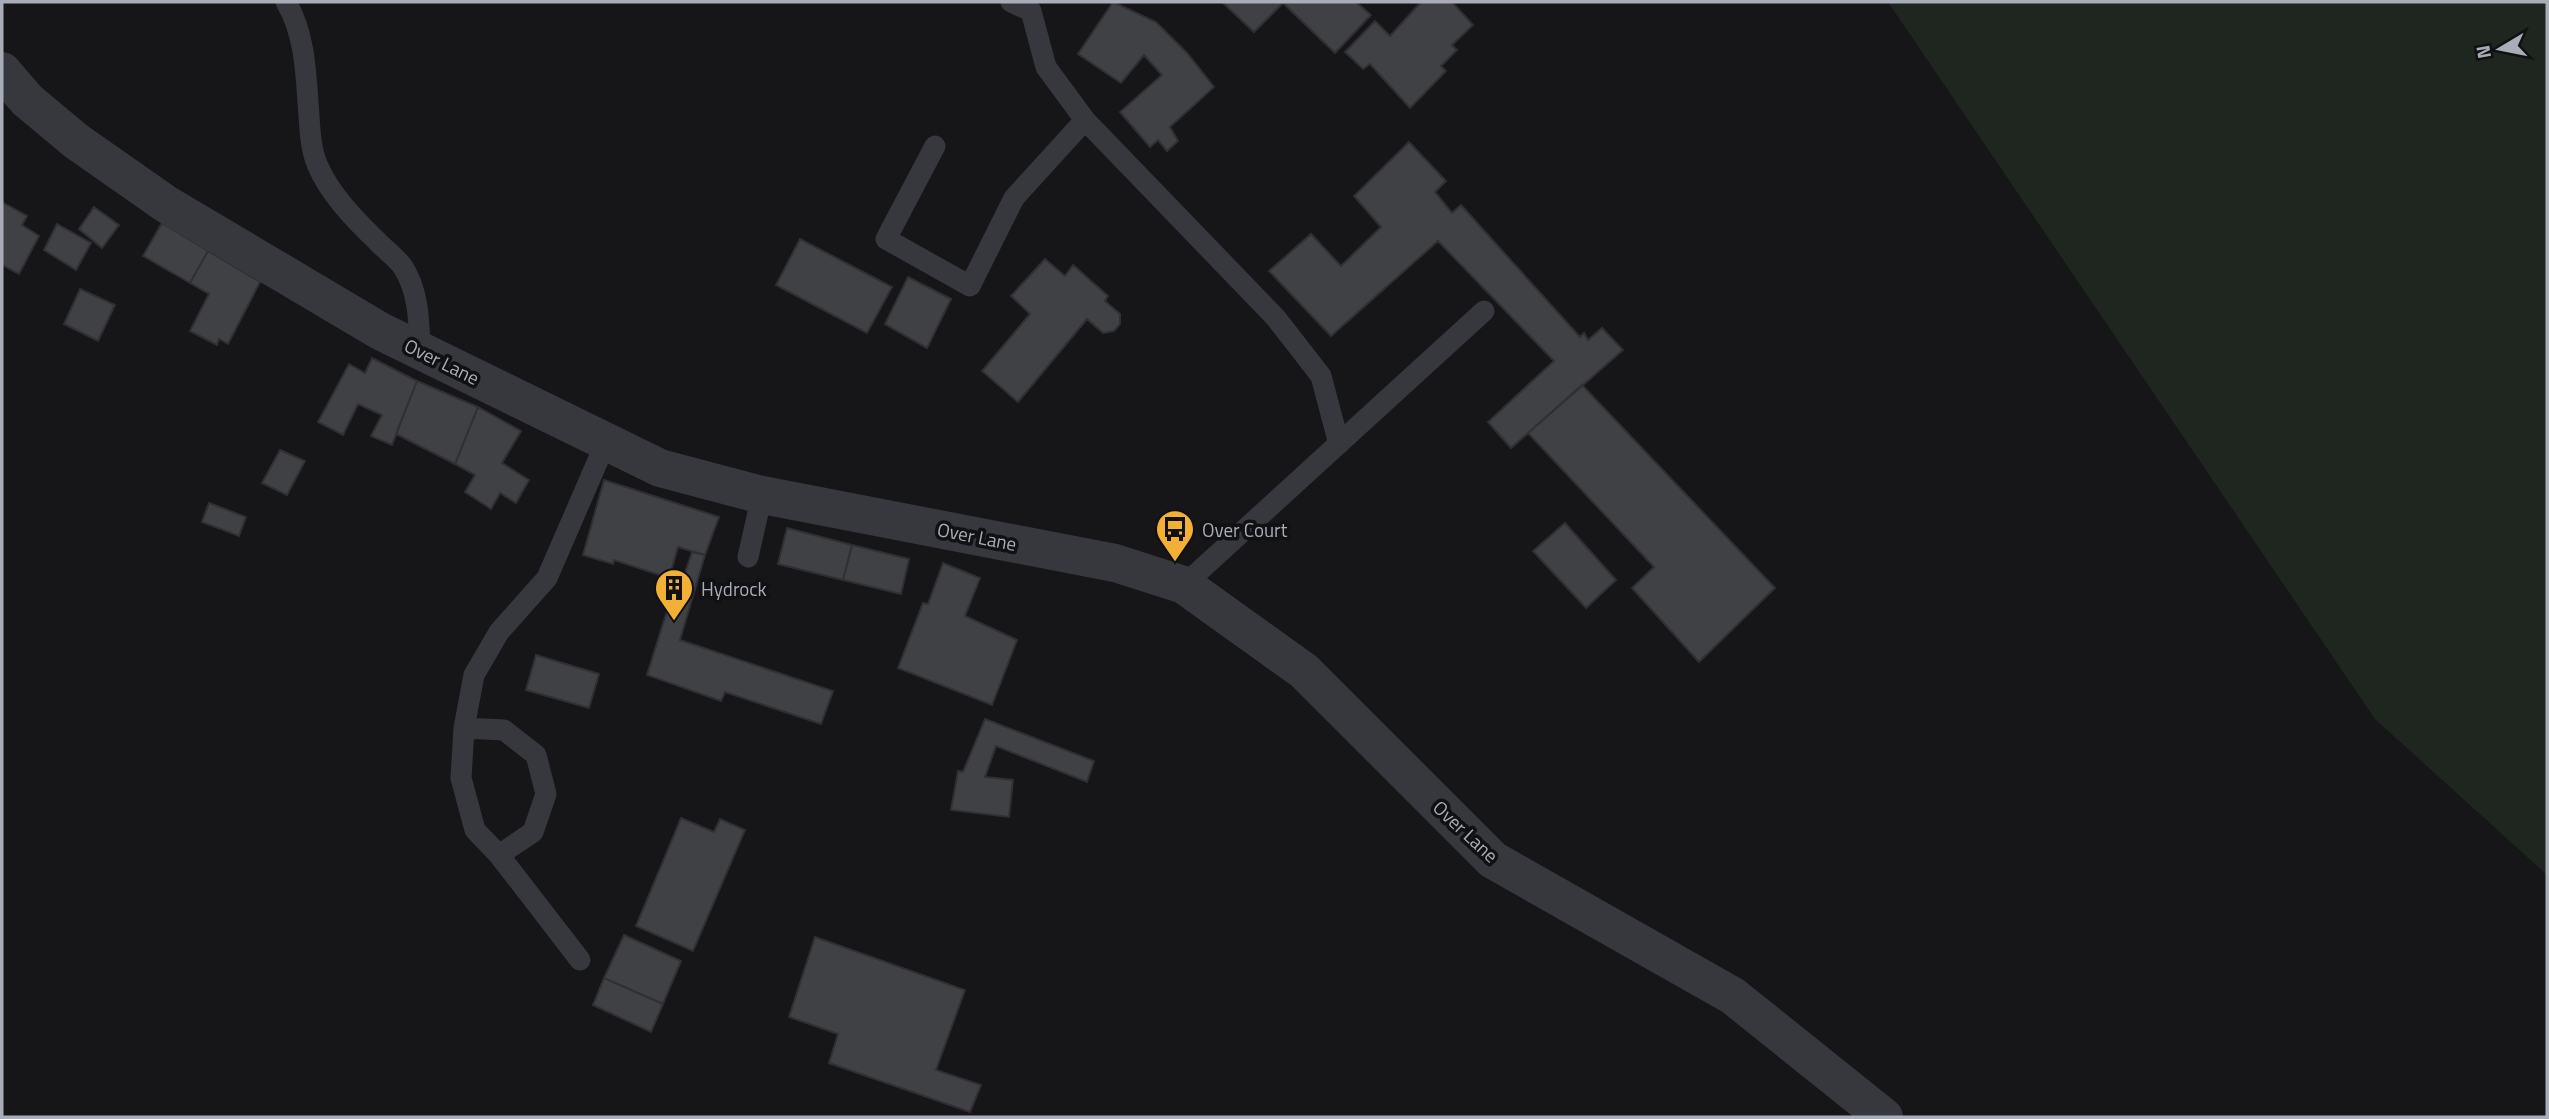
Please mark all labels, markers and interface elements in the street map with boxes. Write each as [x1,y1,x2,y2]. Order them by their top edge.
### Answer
north arrow [2465,14,2535,84]
text: N [2467,43,2498,61]
street label: Over Lane [400,330,484,392]
bus stop icon: Over Court [1154,508,1196,563]
street label: Over Lane [935,514,1019,558]
place label: Over Court [1202,515,1288,544]
building icon: Hydrock [653,567,695,622]
place label: Hydrock [701,574,767,603]
street label: Over Lane [1427,793,1505,869]

